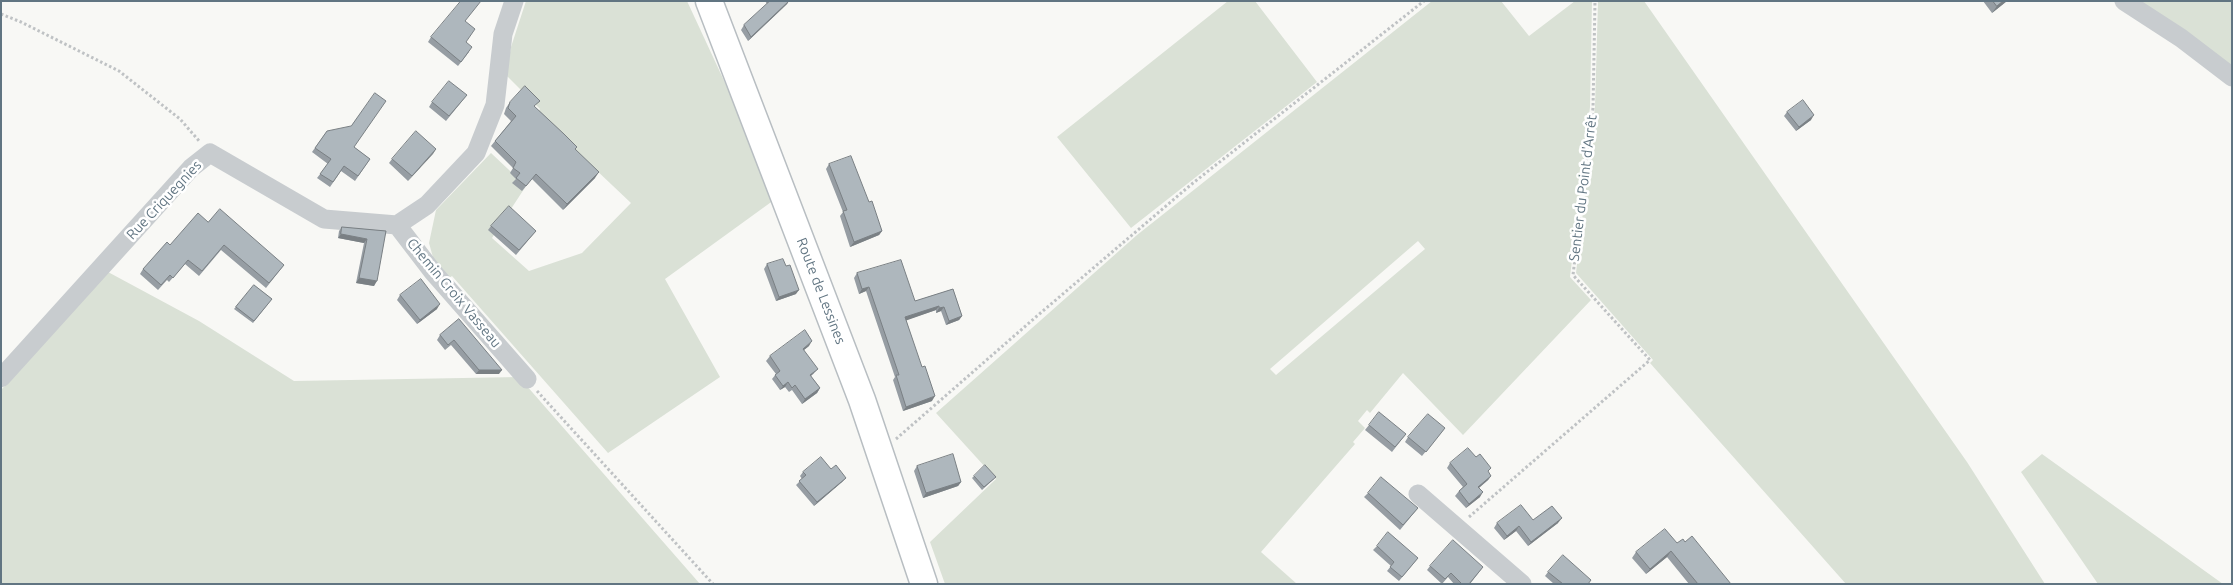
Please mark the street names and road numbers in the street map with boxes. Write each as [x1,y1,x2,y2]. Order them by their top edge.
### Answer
street label: Sentier du Point d'Arrêt [1566,114,1600,262]
street label: Rue Criquegnies [123,157,205,243]
street label: Chemin Croix Vasseau [403,235,505,351]
street label: Route de Lessines [793,235,849,347]

